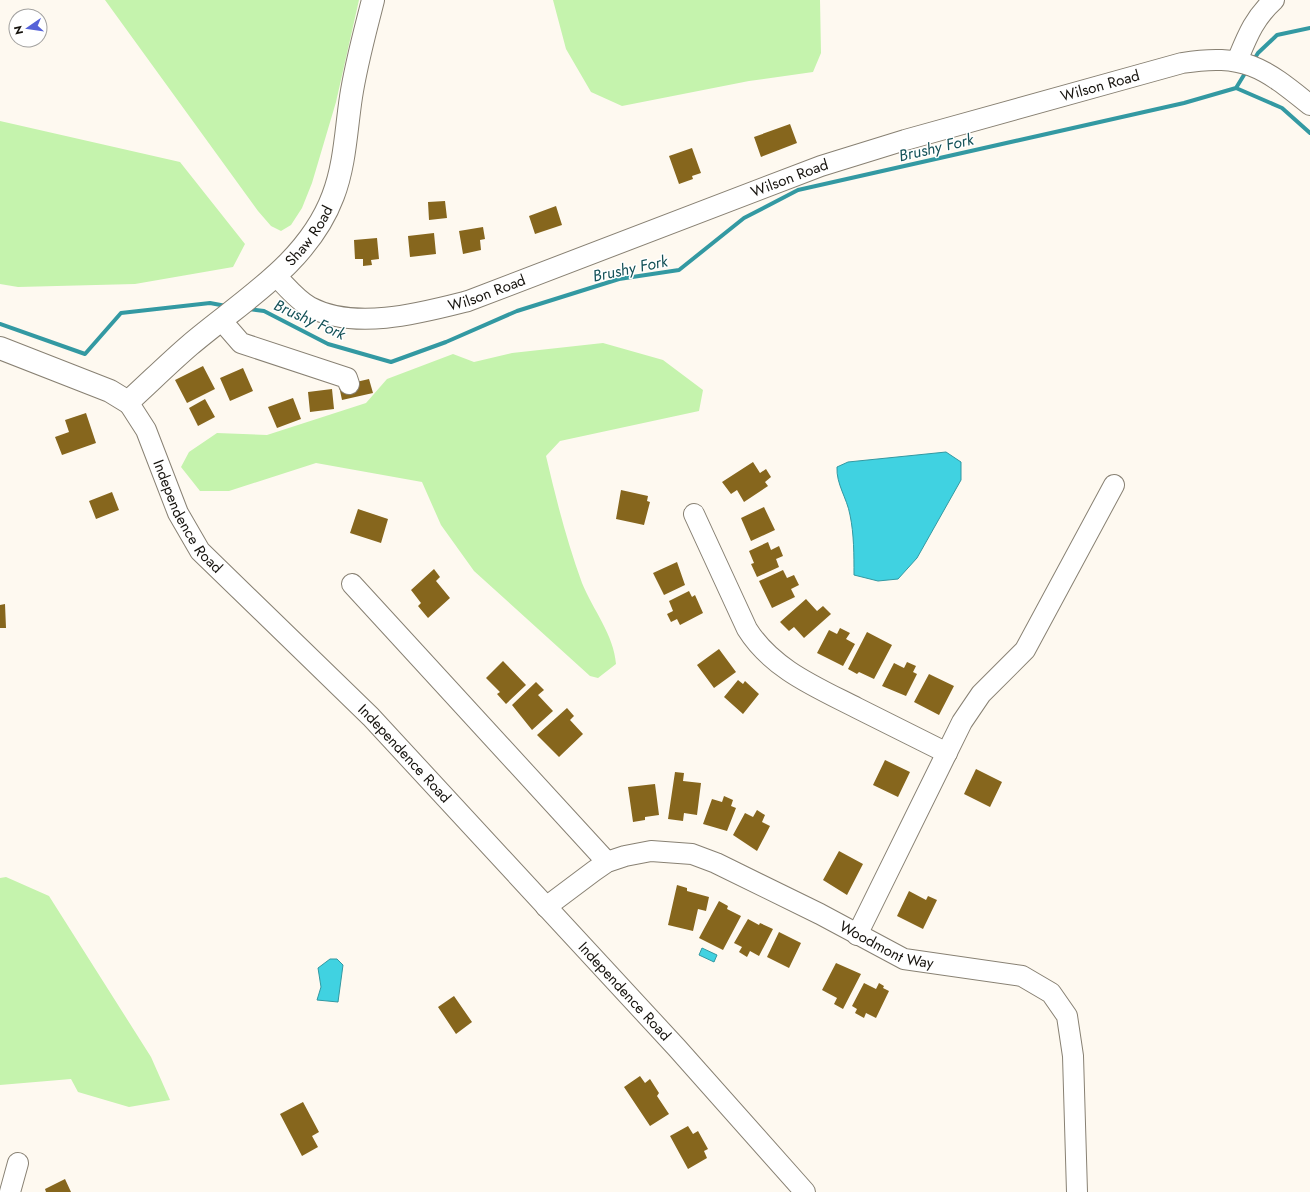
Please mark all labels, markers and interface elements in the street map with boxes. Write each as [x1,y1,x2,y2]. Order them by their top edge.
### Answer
north arrow [8,8,48,48]
text: N [9,24,27,36]
street label: Wilson Road [1058,64,1142,107]
water label: Brushy Fork [896,127,977,167]
street label: Wilson Road [748,153,831,203]
street label: Shaw Road [280,202,339,271]
water label: Brushy Fork [591,249,671,288]
street label: Wilson Road [446,269,529,317]
water label: Brushy Fork [270,293,350,346]
street label: Independence Road [147,457,228,578]
street label: Independence Road [353,699,456,808]
street label: Woodmont Way [835,915,935,974]
street label: Independence Road [573,937,676,1046]

